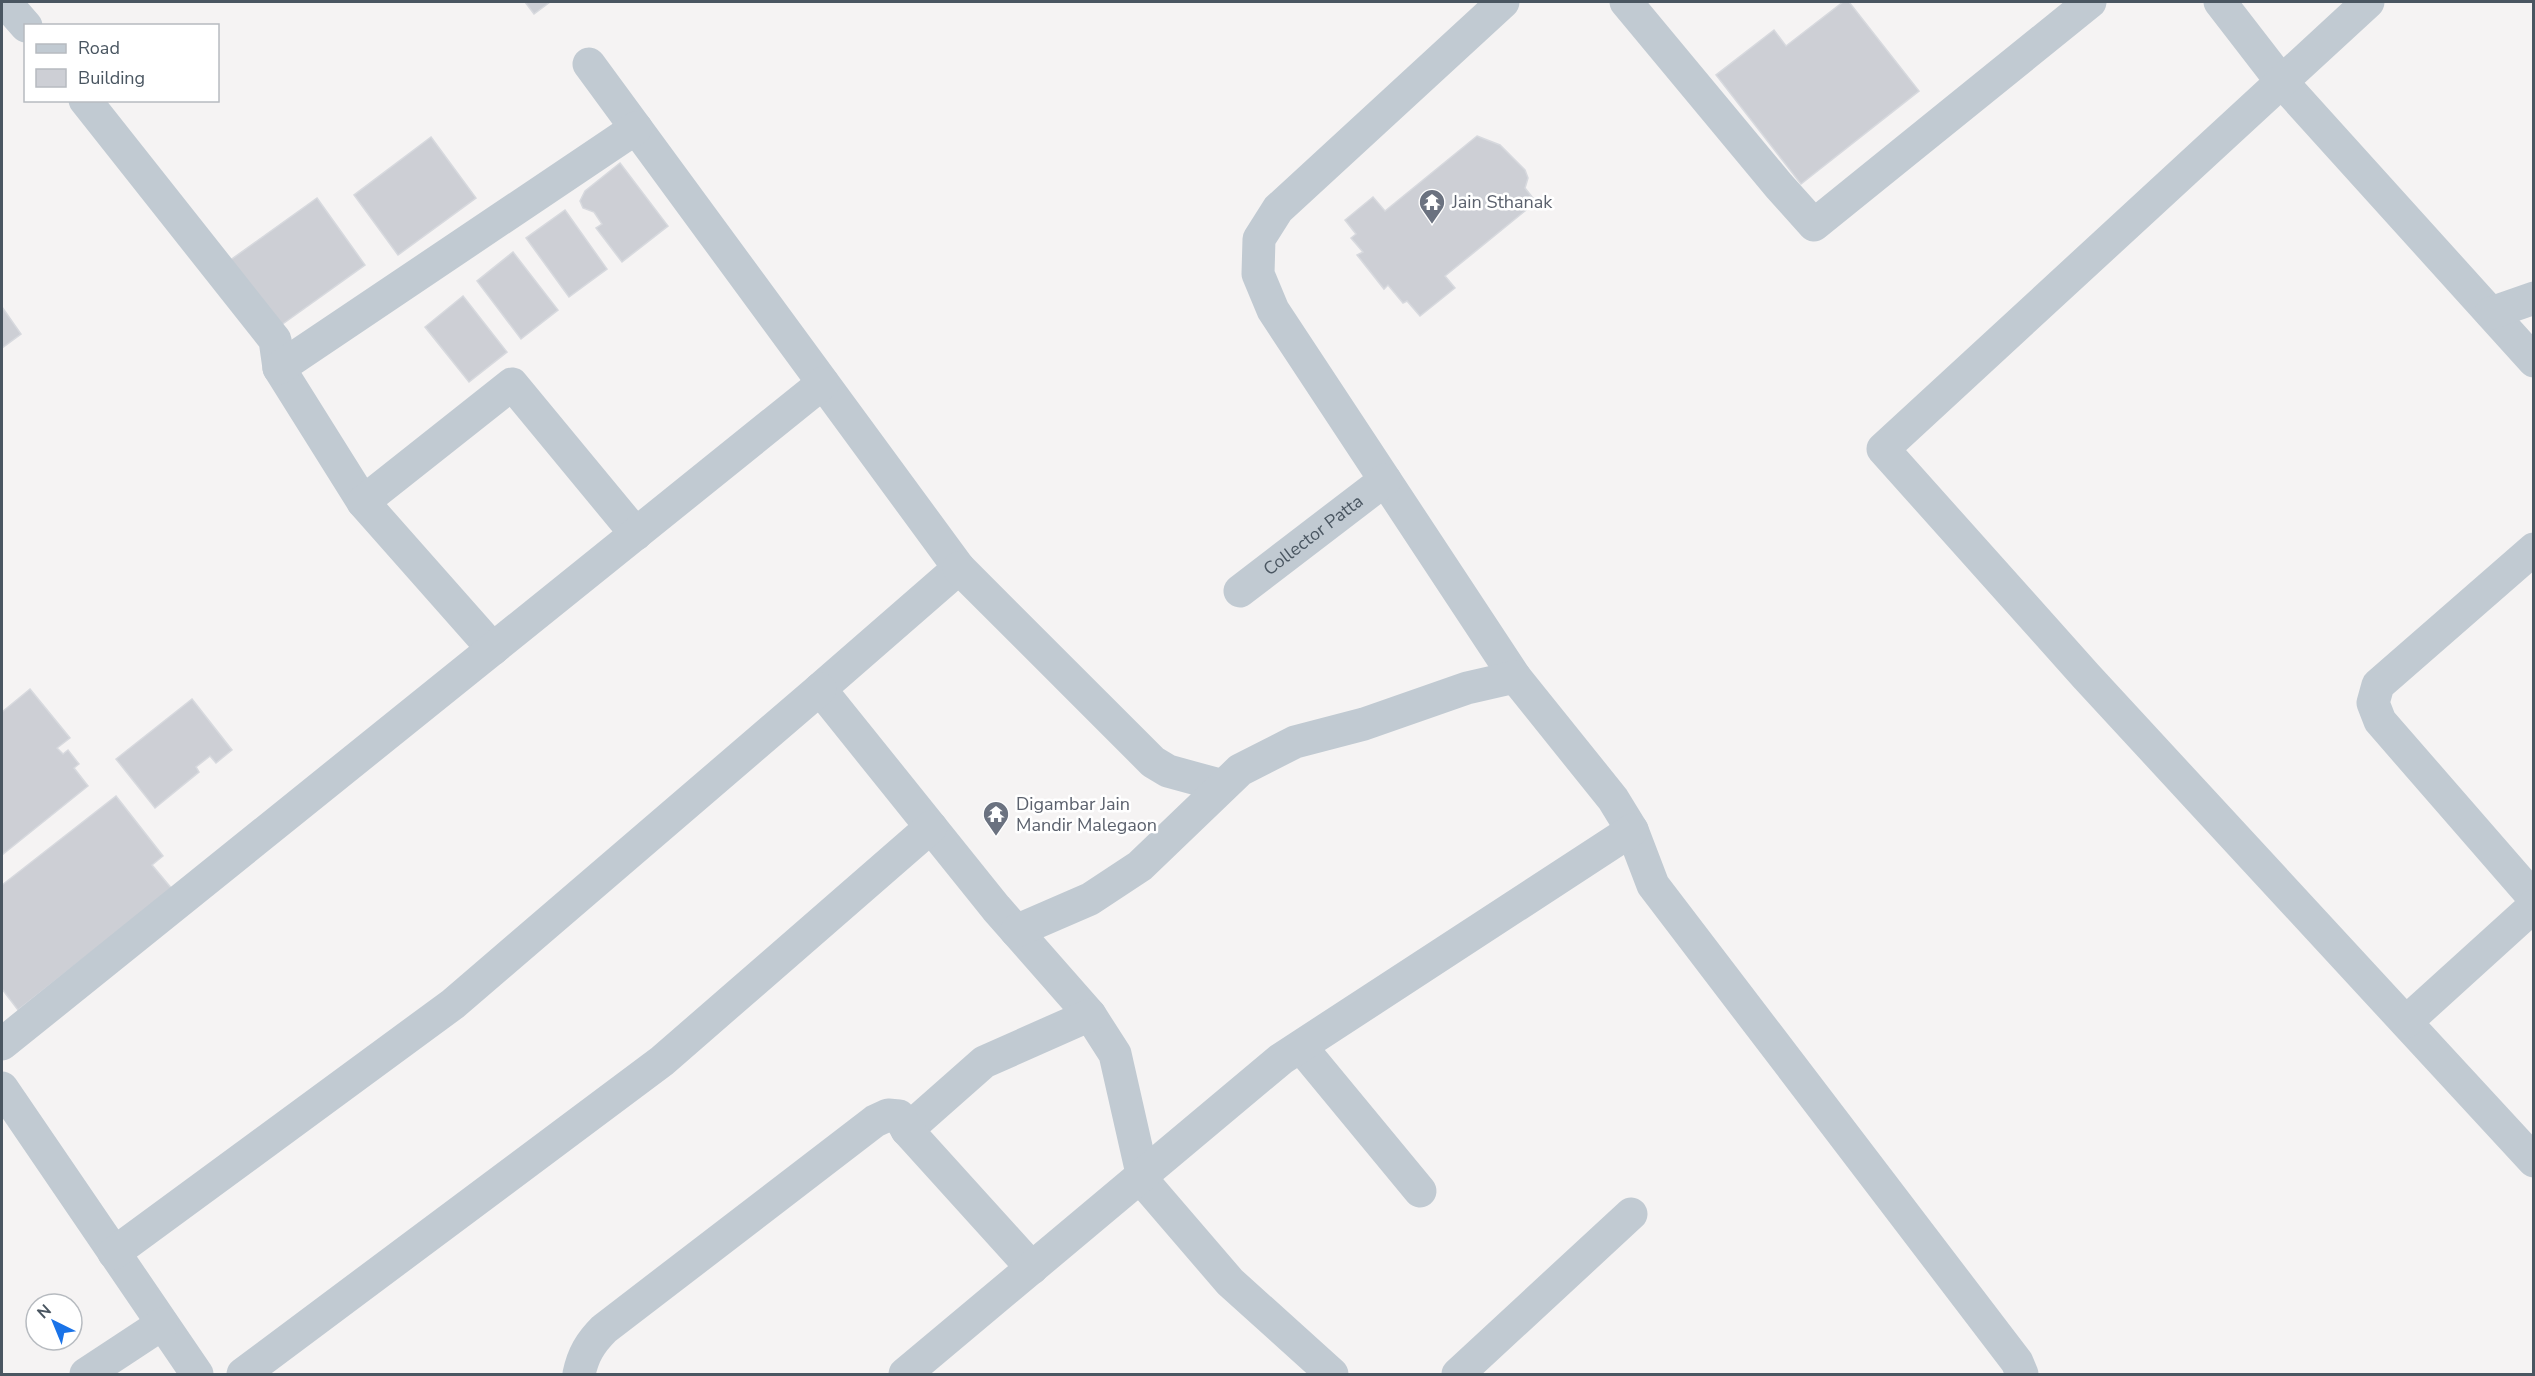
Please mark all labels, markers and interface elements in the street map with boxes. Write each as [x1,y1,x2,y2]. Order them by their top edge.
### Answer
legend [24,24,219,102]
text: Road [78,36,120,60]
text: Building [78,66,145,90]
temple icon: Jain Sthanak [1417,187,1447,225]
place label: Jain Sthanak [1451,190,1553,214]
street label: Collector Patta [1258,489,1368,581]
place label: Digambar Jain Mandir Malegaon [1016,792,1157,837]
temple icon: Digambar Jain Mandir Malegaon [981,799,1011,837]
north arrow [24,1292,84,1352]
text: N [33,1300,56,1324]

